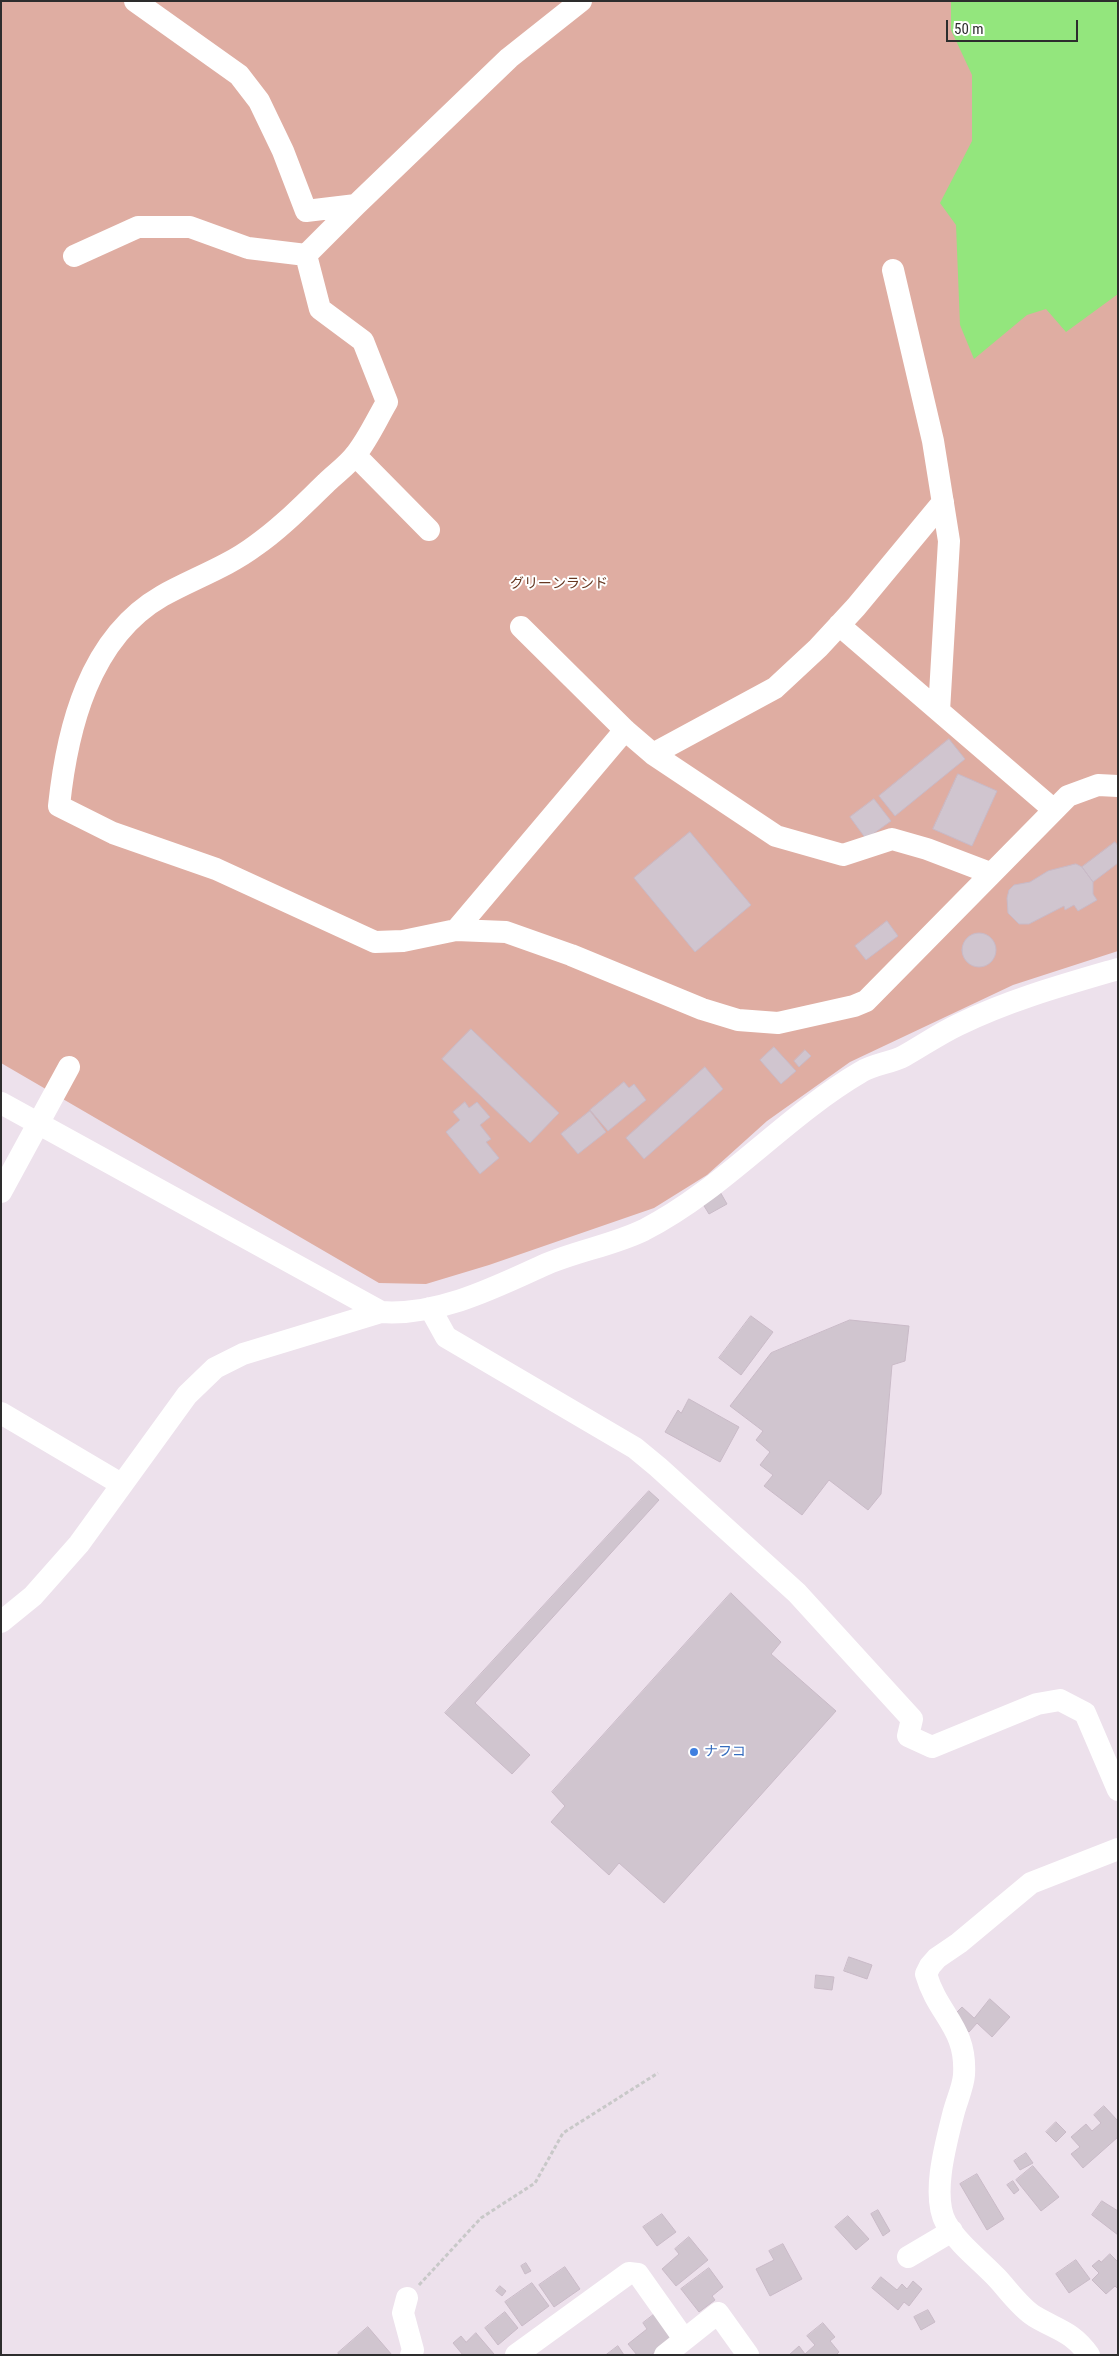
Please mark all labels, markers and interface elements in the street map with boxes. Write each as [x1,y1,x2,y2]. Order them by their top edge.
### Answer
scale bar [949,10,1082,42]
text: 50 m [954,20,984,38]
park label: グリーンランド [510,576,608,592]
place label: ナフコ [704,1744,746,1760]
marker: ナフコ [688,1746,700,1758]

